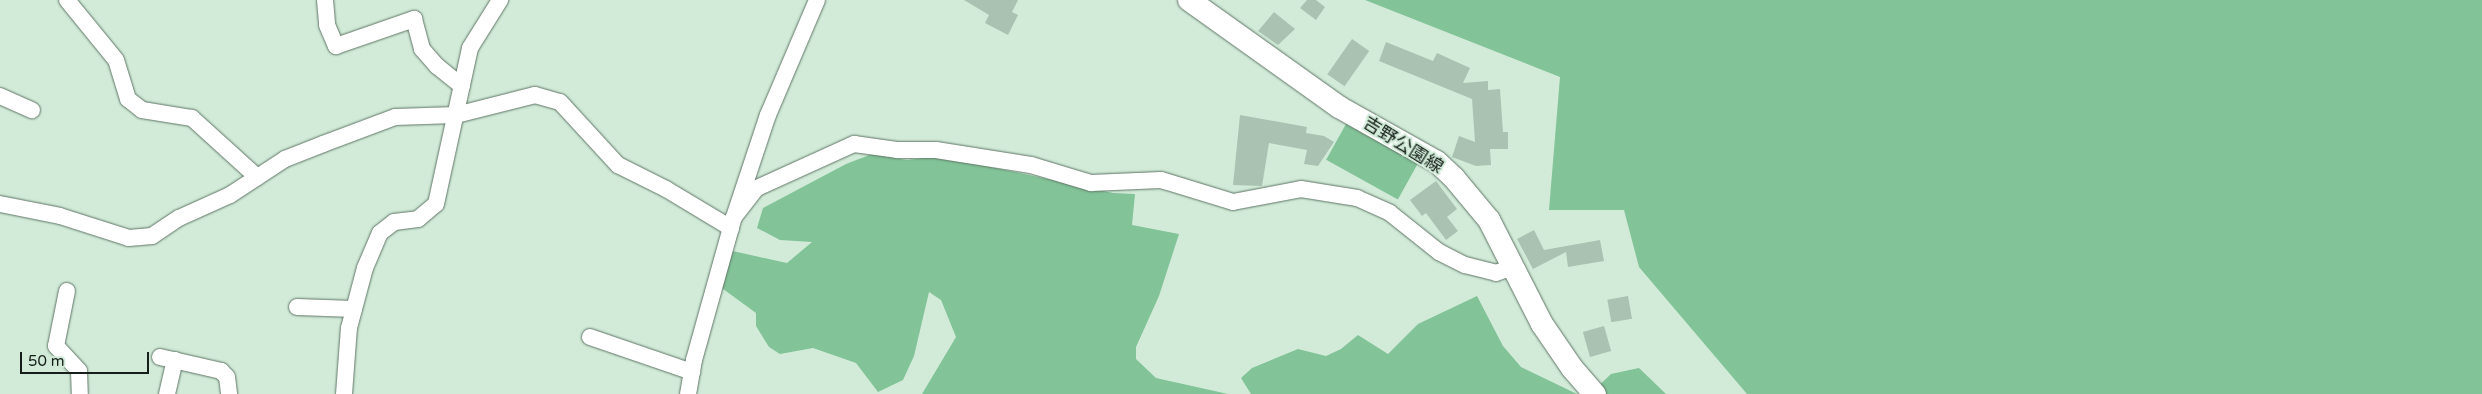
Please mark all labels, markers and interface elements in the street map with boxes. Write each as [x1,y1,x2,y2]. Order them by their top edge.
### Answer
street label: 吉野公園線 [1359,112,1447,178]
scale bar [22,342,151,374]
text: 50 m [28,352,65,370]

